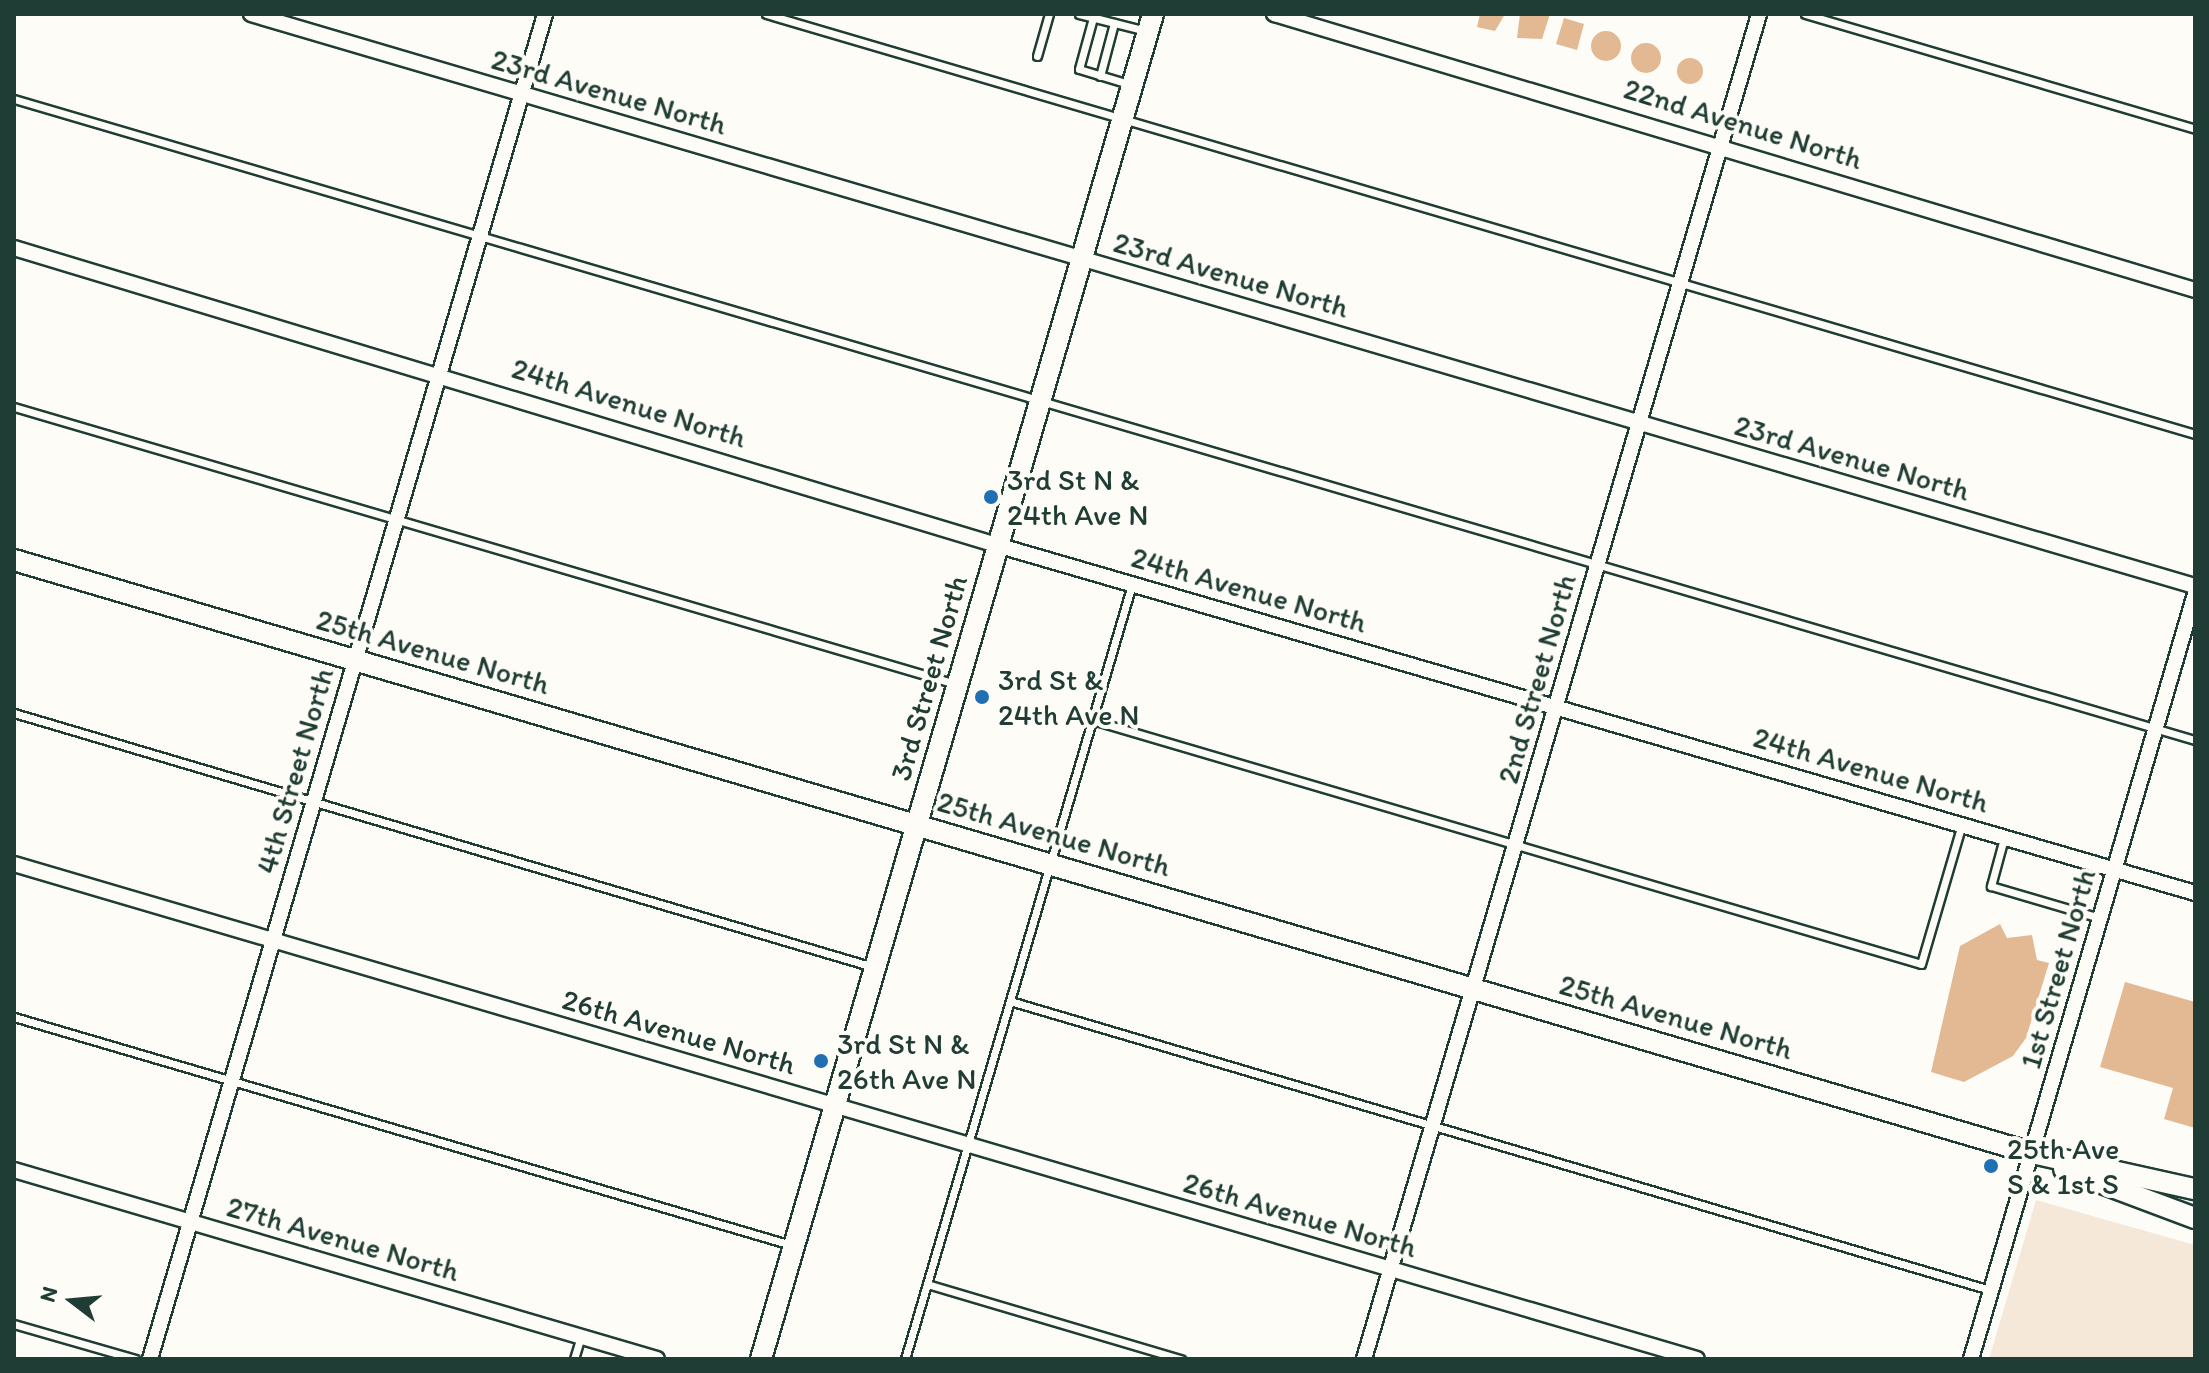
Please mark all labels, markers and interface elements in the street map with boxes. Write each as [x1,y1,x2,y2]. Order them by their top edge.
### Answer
street label: 23rd Avenue North [488,41,730,143]
street label: 22nd Avenue North [1620,71,1866,177]
street label: 23rd Avenue North [1110,224,1352,326]
street label: 24th Avenue North [508,350,750,456]
street label: 23rd Avenue North [1731,407,1973,509]
place label: 3rd St N & 24th Ave N [1007,462,1148,532]
marker: 3rd St N & 24th Ave N [982,488,1000,506]
street label: 24th Avenue North [1128,539,1370,641]
street label: 2nd Street North [1490,570,1584,788]
street label: 3rd Street North [883,571,975,785]
street label: 25th Avenue North [313,602,553,702]
place label: 3rd St & 24th Ave N [998,662,1139,732]
street label: 4th Street North [248,664,342,878]
marker: 3rd St & 24th Ave N [973,688,991,706]
street label: 24th Avenue North [1750,719,1992,821]
street label: 25th Avenue North [934,784,1174,884]
street label: 1st Street North [2012,865,2104,1073]
street label: 25th Avenue North [1556,967,1796,1067]
street label: 26th Avenue North [559,982,799,1082]
place label: 3rd St N & 26th Ave N [837,1026,976,1096]
marker: 3rd St N & 26th Ave N [812,1052,830,1070]
place label: 25th Ave S & 1st S [2007,1131,2119,1202]
marker: 25th Ave S & 1st S [1982,1157,2000,1175]
street label: 26th Avenue North [1180,1165,1420,1265]
street label: 27th Avenue North [223,1189,463,1289]
north arrow [32,1261,112,1341]
text: N [33,1283,63,1305]

